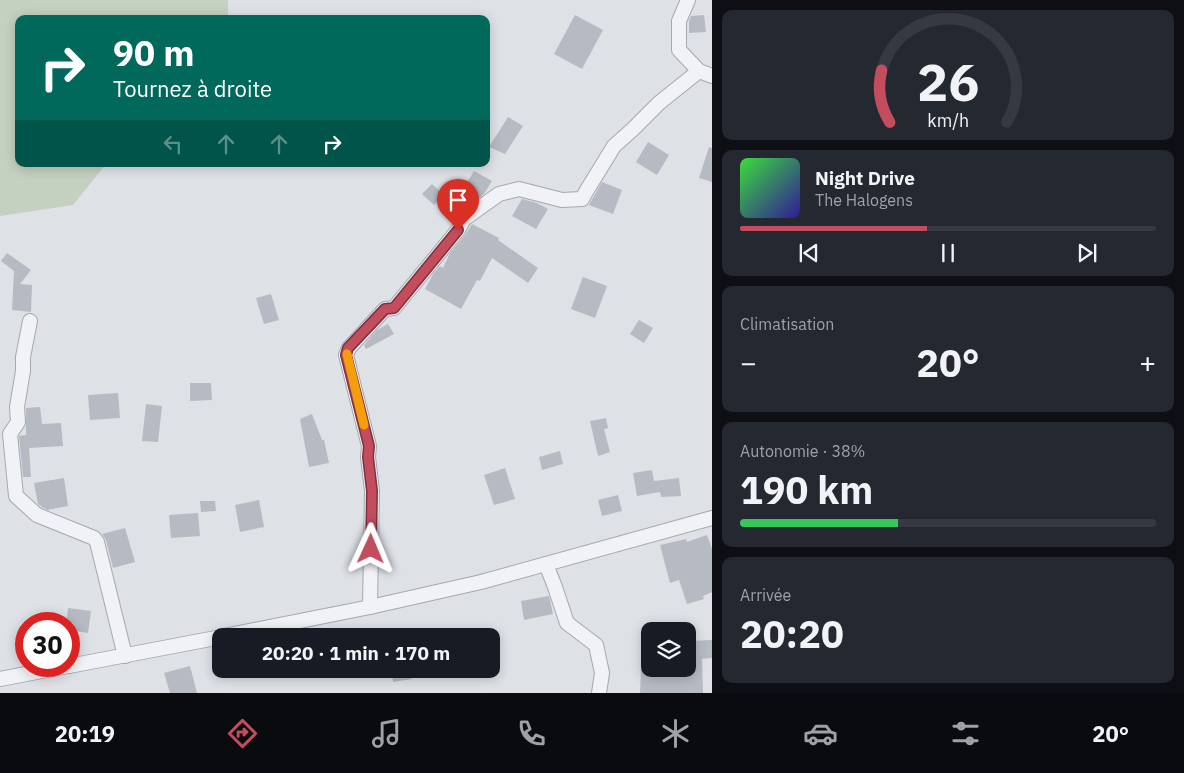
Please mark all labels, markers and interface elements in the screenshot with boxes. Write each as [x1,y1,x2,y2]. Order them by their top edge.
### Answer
text: 90 m [113,30,195,76]
icon: right [30,35,95,100]
text: 26 [917,48,979,115]
text: Tournez à droite [113,74,272,103]
text: km/h [927,109,969,132]
icon: left [159,130,187,158]
icon: ahead [212,130,240,158]
icon: ahead [265,130,293,158]
icon: right [318,130,346,158]
text: Night Drive [815,166,915,190]
pin [437,179,479,230]
icon: arrive [444,186,472,214]
text: The Halogens [815,190,913,210]
icon: previous [795,239,823,267]
icon: pause [934,239,962,267]
icon: next [1073,239,1101,267]
text: Climatisation [740,314,834,334]
text: 20° [916,338,980,387]
text: − [740,344,757,381]
text: + [1139,344,1156,381]
text: Autonomie · 38% [740,441,865,461]
text: 190 km [740,465,873,514]
position arrow [344,522,396,574]
text: Arrivée [740,585,791,605]
text: 20:20 [740,609,844,658]
speed limit sign: 30 [15,612,80,677]
map controls [641,622,696,677]
button: layers [641,622,696,677]
text: 20:20 · 1 min · 170 m [262,641,450,665]
icon: directions [225,716,260,751]
icon: music [369,716,404,751]
icon: phone [514,716,549,751]
icon: climate [658,716,693,751]
icon: car [803,716,838,751]
icon: filters [948,716,983,751]
text: 20:19 [55,719,115,748]
text: 20° [1092,719,1129,748]

